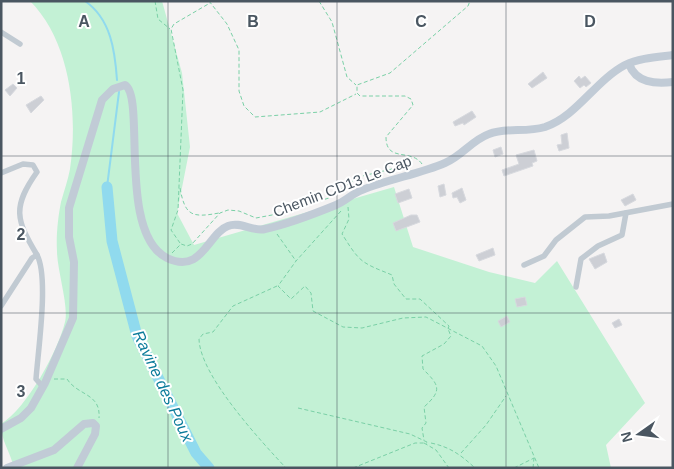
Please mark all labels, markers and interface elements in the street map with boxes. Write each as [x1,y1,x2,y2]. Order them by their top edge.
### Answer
text: A [78,13,90,30]
text: B [247,13,259,30]
text: C [415,13,427,30]
text: D [584,13,596,30]
text: 1 [17,70,26,87]
street label: Chemin CD13 Le Cap [270,152,414,220]
text: 2 [17,226,26,243]
water label: Ravine des Poux [130,328,197,445]
text: 3 [17,383,26,400]
north arrow [614,409,664,459]
text: N [617,430,635,444]

